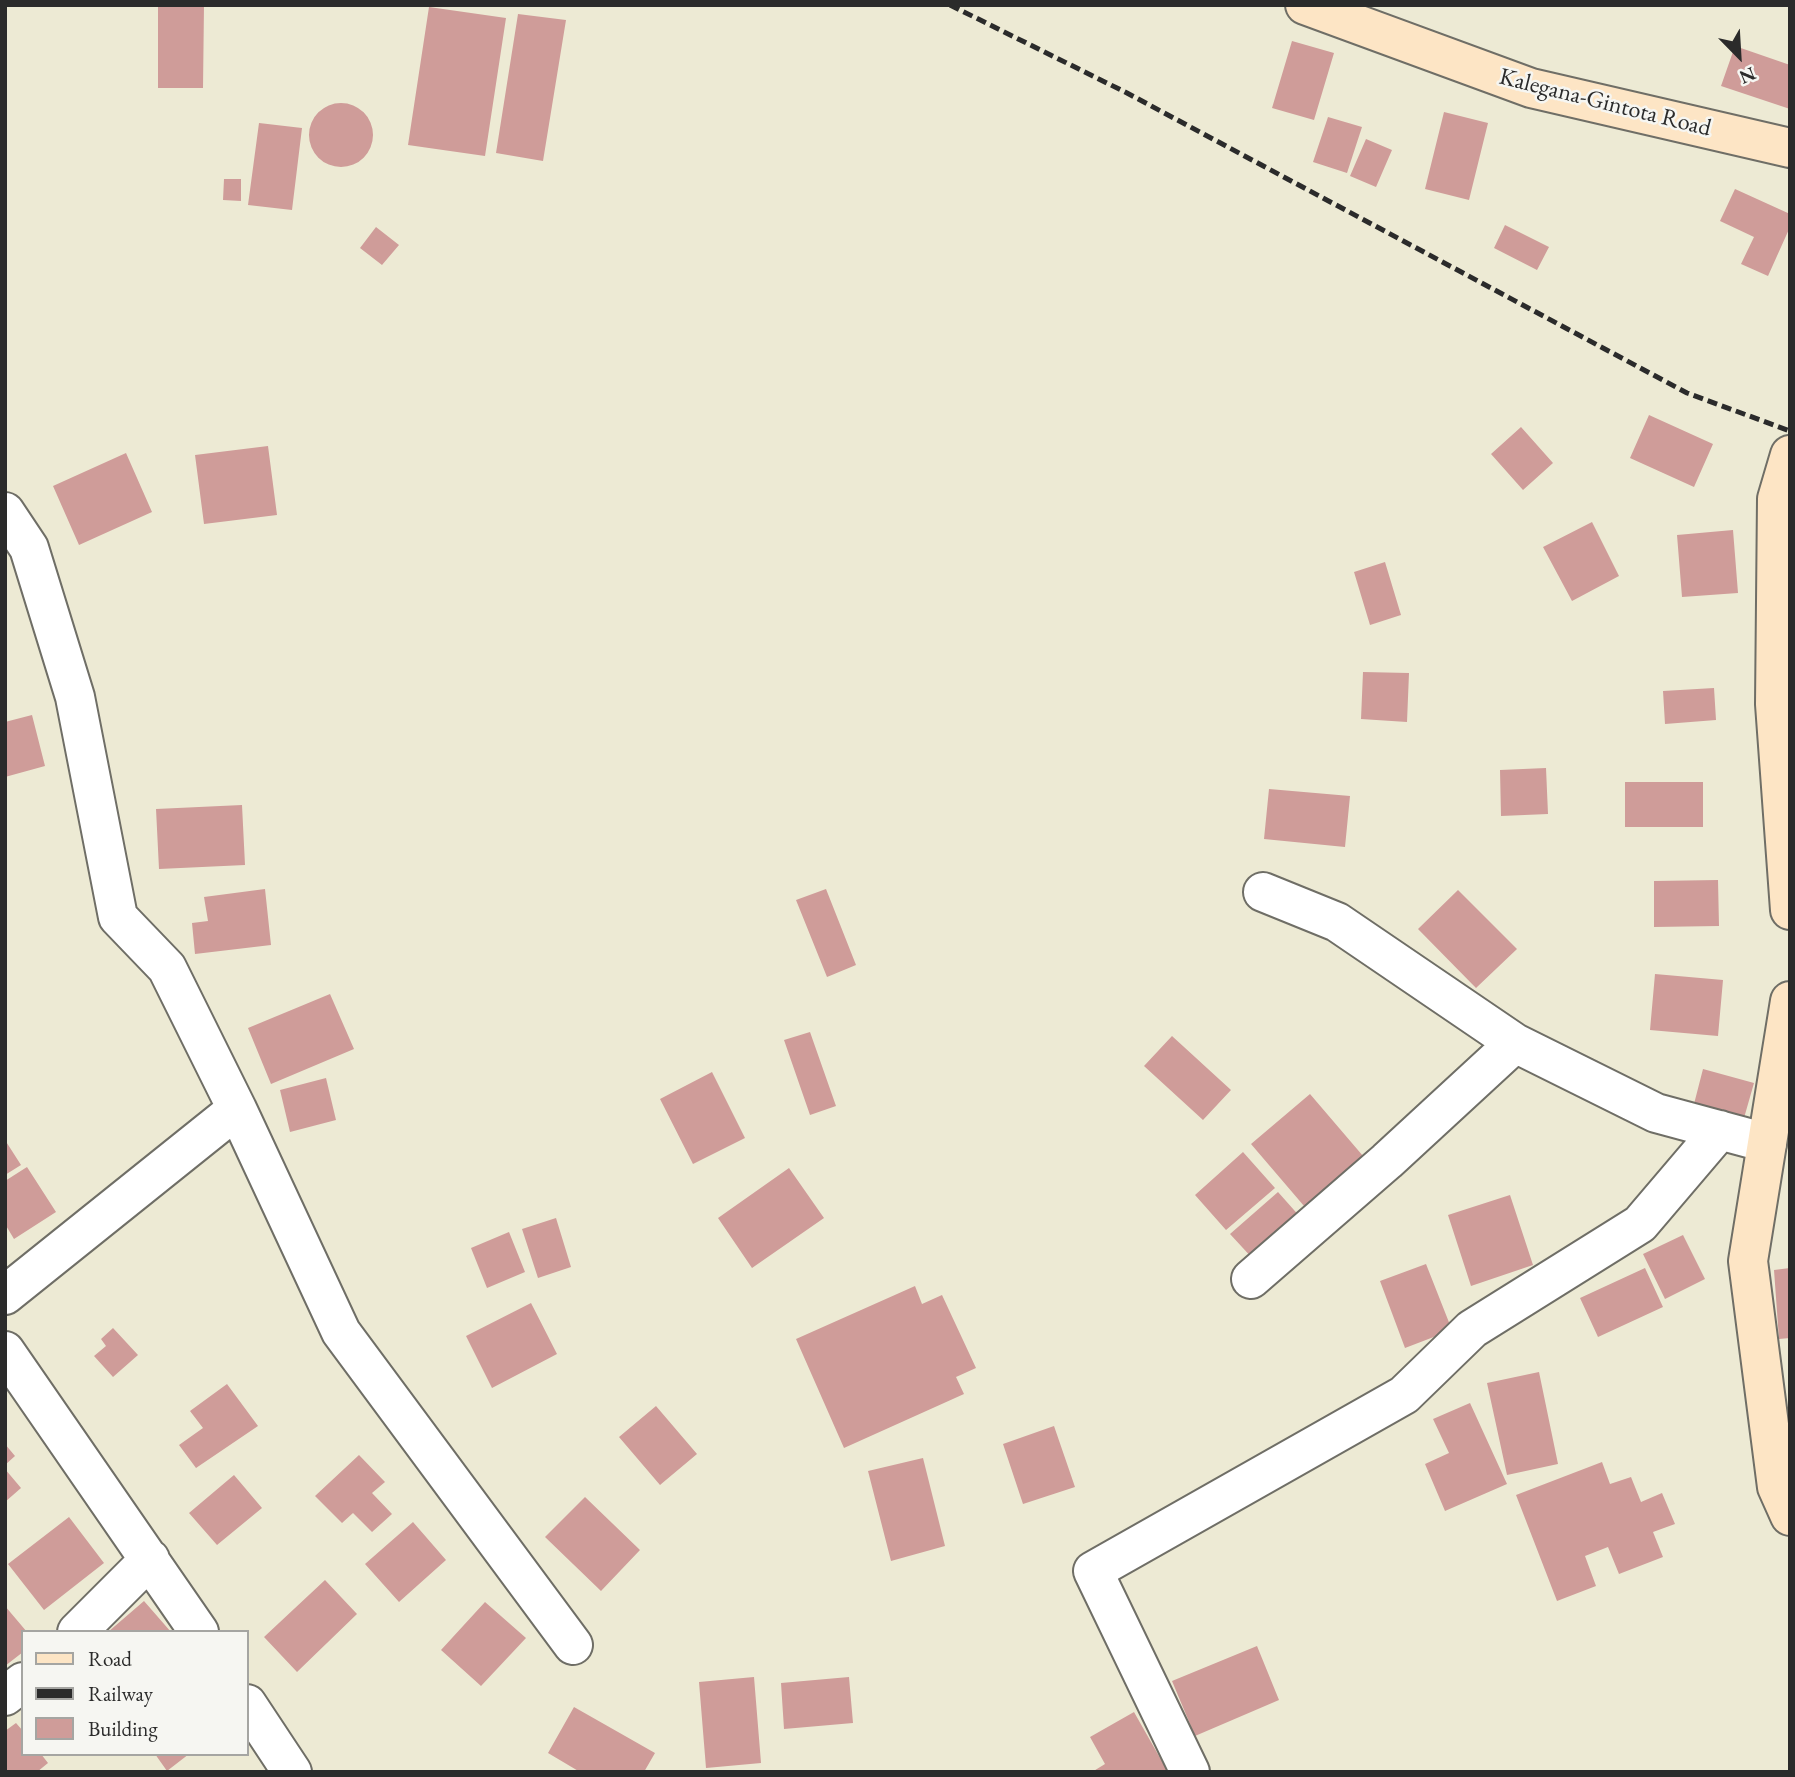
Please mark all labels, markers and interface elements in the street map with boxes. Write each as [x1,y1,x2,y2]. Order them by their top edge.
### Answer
north arrow [1704,21,1774,91]
text: N [1736,61,1760,90]
street label: Kalegana-Gintota Road [1496,63,1714,143]
legend [21,1630,248,1756]
text: Road [88,1645,132,1672]
text: Railway [88,1680,153,1707]
text: Building [88,1715,158,1742]

